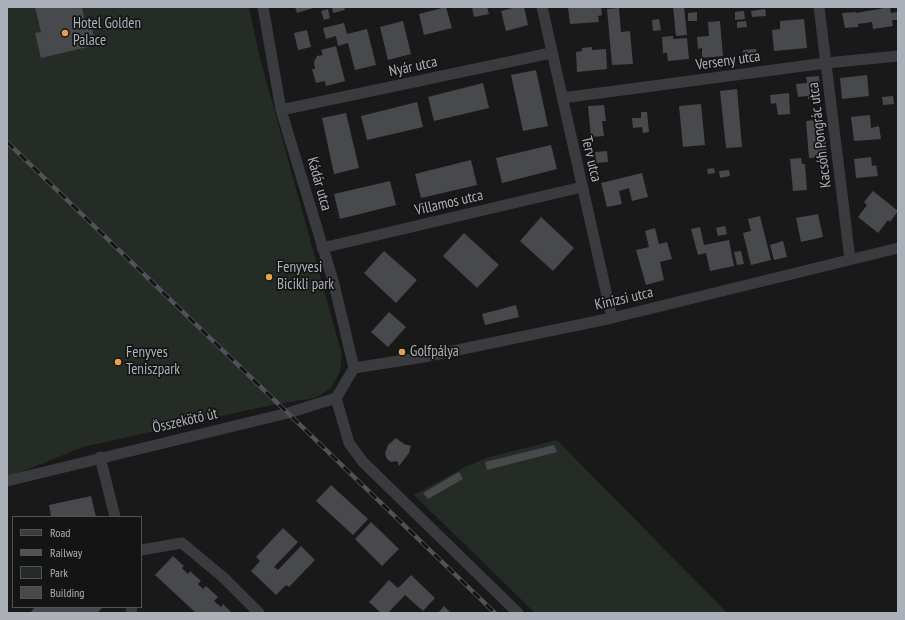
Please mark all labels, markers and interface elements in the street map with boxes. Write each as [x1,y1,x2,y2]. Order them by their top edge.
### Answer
place label: Hotel Golden Palace [73,15,141,50]
marker: Hotel Golden Palace [60,28,70,38]
street label: Verseny utca [695,48,761,74]
street label: Nyár utca [387,53,439,81]
street label: Kacsóh Pongrác utca [805,81,835,189]
street label: Terv utca [577,134,605,184]
street label: Kádár utca [303,155,335,213]
street label: Villamos utca [413,186,485,220]
place label: Fenyvesi Bicikli park [277,259,334,294]
marker: Fenyvesi Bicikli park [264,272,274,282]
street label: Kinizsi utca [593,284,655,314]
place label: Golfpálya [410,343,459,361]
place label: Fenyves Teniszpark [126,344,180,379]
marker: Golfpálya [397,347,407,357]
marker: Fenyves Teniszpark [113,357,123,367]
street label: Összekötő út [151,405,219,437]
legend [12,516,142,608]
text: Road [50,525,70,540]
text: Railway [50,545,82,560]
text: Park [50,565,68,580]
text: Building [50,585,85,600]

